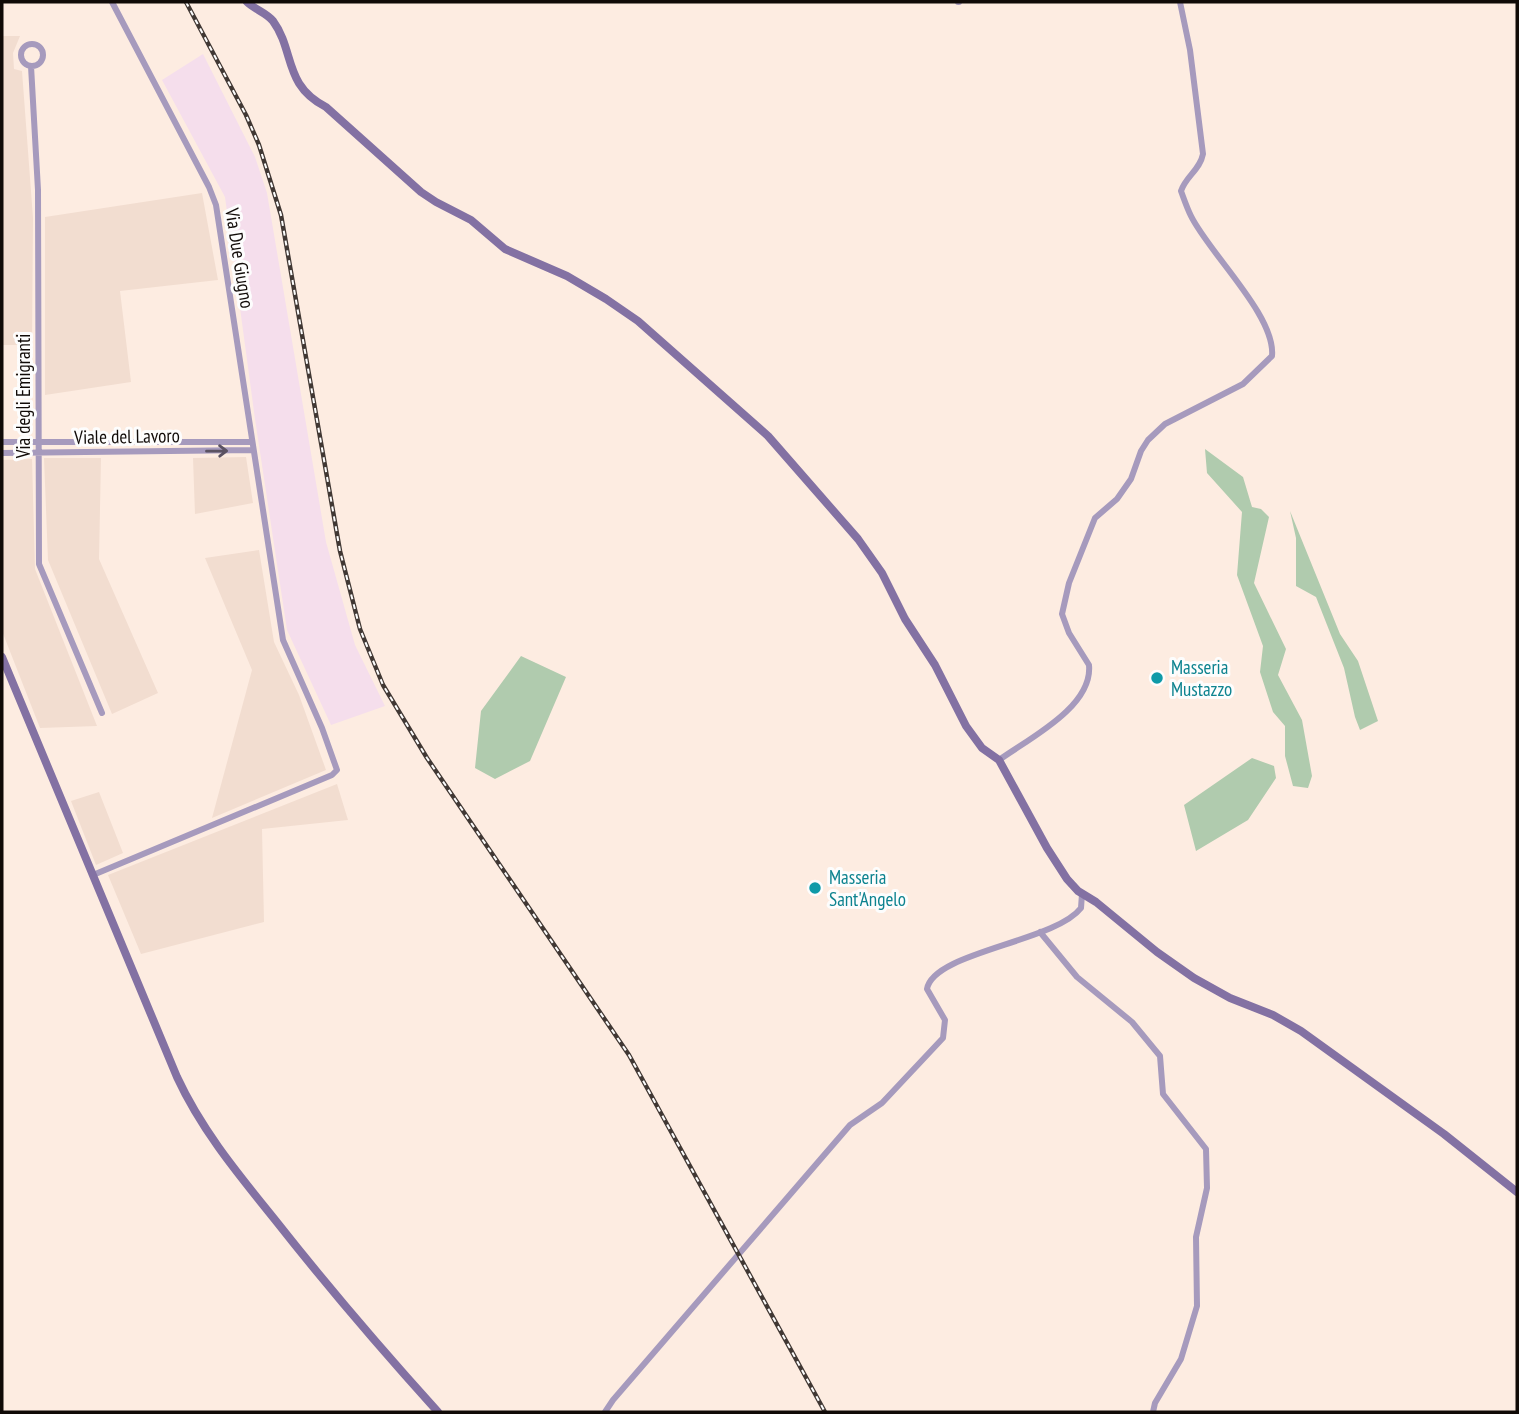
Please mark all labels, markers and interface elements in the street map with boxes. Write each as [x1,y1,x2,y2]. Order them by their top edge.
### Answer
street label: Via Due Giugno [220,205,260,310]
street label: Via degli Emigranti [11,334,35,459]
street label: Viale del Lavoro [73,423,180,449]
one-way arrow [205,444,228,458]
place label: Masseria Mustazzo [1171,655,1232,701]
marker: Masseria Mustazzo [1149,670,1165,686]
place label: Masseria Sant'Angelo [829,865,906,911]
marker: Masseria Sant'Angelo [807,880,823,896]

